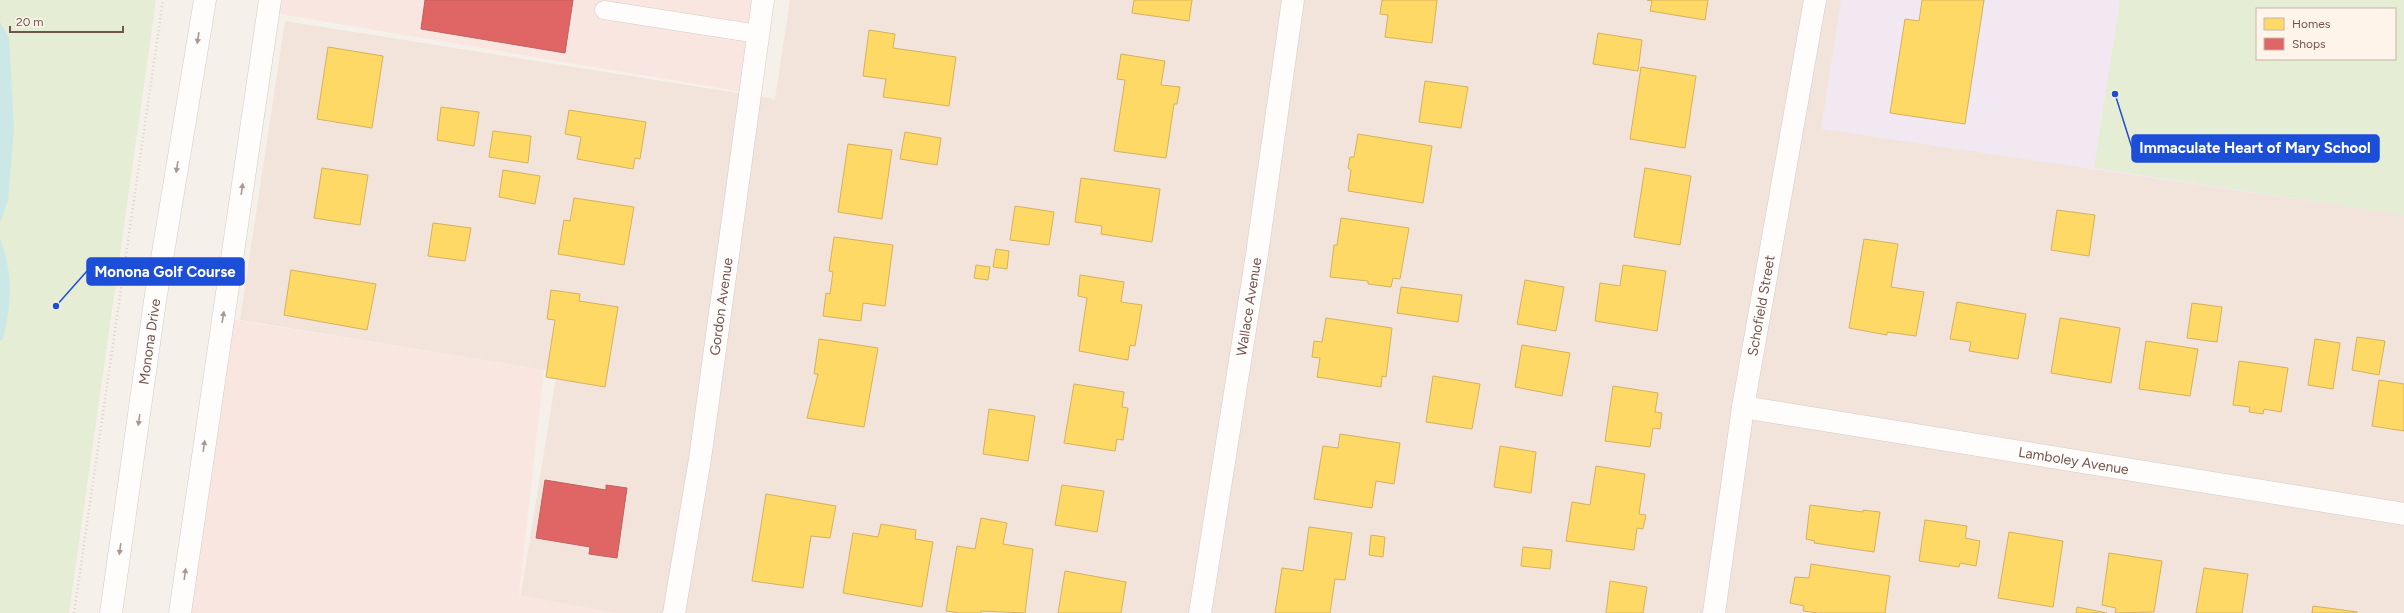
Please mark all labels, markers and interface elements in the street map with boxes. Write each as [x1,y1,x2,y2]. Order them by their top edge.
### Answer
scale bar [10,8,123,34]
legend [2256,8,2396,60]
text: 20 m [16,15,44,29]
text: Homes [2292,17,2331,31]
one-way arrow [195,32,201,45]
text: Shops [2292,37,2326,51]
callout: Immaculate Heart of Mary School [2132,135,2379,162]
text: Immaculate Heart of Mary School [2139,139,2371,157]
one-way arrow [174,161,180,173]
one-way arrow [239,183,245,195]
street label: Schofield Street [1744,254,1779,358]
street label: Gordon Avenue [706,256,737,357]
street label: Wallace Avenue [1233,256,1265,357]
callout: Monona Golf Course [87,258,244,285]
text: Monona Golf Course [94,263,236,281]
street label: Monona Drive [135,297,164,386]
one-way arrow [221,311,227,323]
one-way arrow [136,414,142,426]
one-way arrow [201,440,207,452]
street label: Lamboley Avenue [2017,444,2130,478]
one-way arrow [117,542,123,555]
one-way arrow [182,568,188,580]

